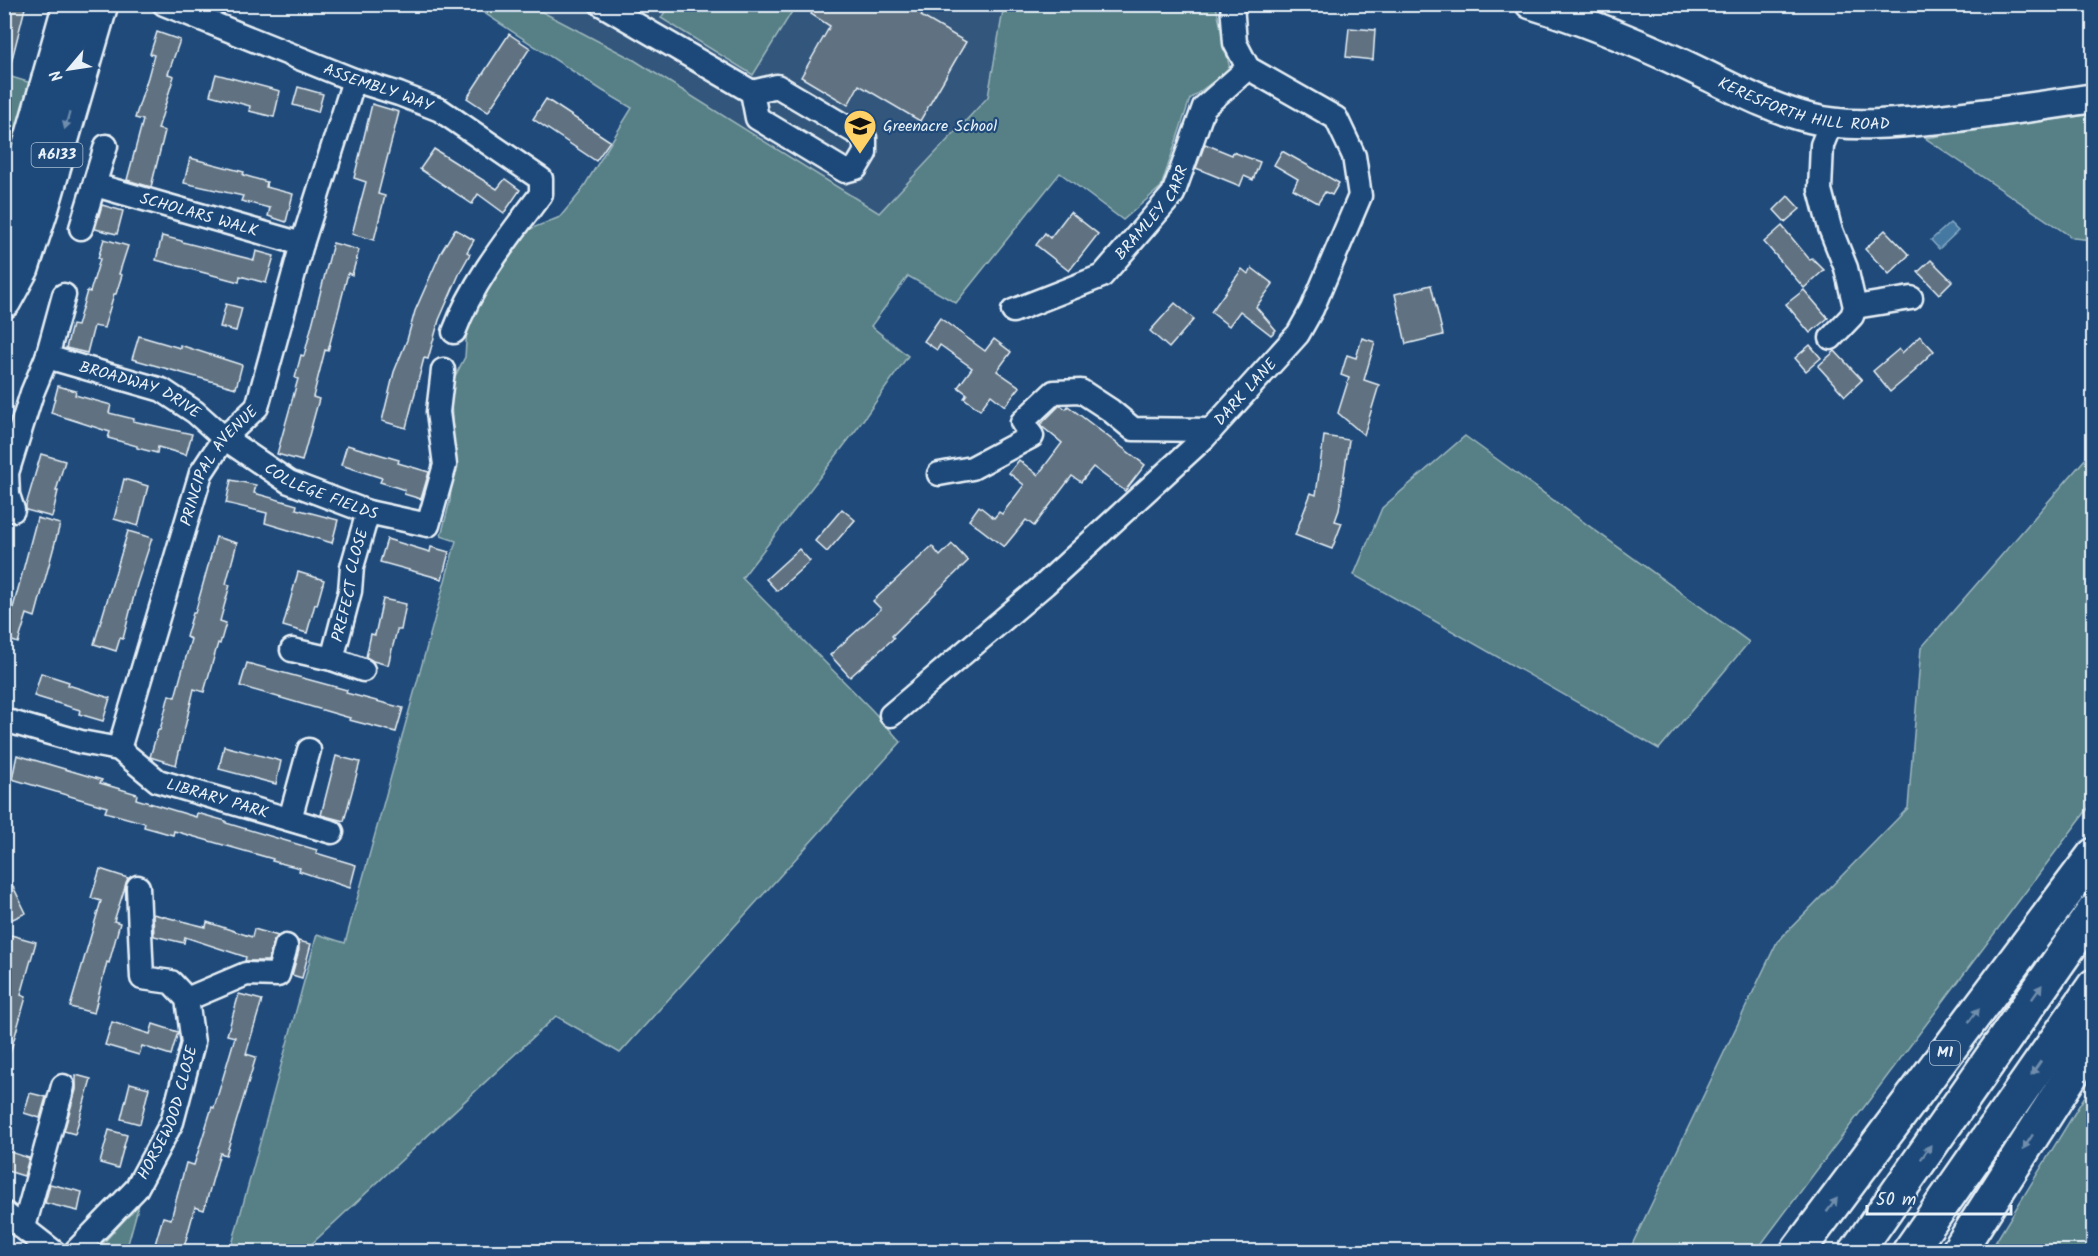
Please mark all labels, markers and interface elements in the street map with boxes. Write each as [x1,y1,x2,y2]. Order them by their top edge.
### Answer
north arrow [39,39,99,99]
street label: ASSEMBLY WAY [320,57,437,119]
text: N [44,65,71,86]
street label: KERESFORTH HILL ROAD [1714,70,1890,137]
school or university icon: Greenacre School [842,108,878,155]
one-way arrow [62,112,71,130]
place label: Greenacre School [883,114,997,139]
road number: A6133 [32,143,82,167]
street label: BRAMLEY CARR [1109,162,1195,266]
street label: SCHOLARS WALK [137,186,261,243]
street label: DARK LANE [1208,352,1283,432]
street label: BROADWAY DRIVE [76,354,206,425]
street label: PRINCIPAL AVENUE [173,399,264,529]
street label: COLLEGE FIELDS [259,456,381,526]
street label: PREFECT CLOSE [325,525,375,645]
street label: LIBRARY PARK [163,772,272,825]
one-way arrow [2031,984,2042,1000]
one-way arrow [1968,1007,1980,1023]
road number: M1 [1930,1041,1960,1065]
street label: HORSEWOOD CLOSE [131,1042,204,1184]
one-way arrow [2031,1060,2042,1076]
one-way arrow [2023,1134,2034,1150]
one-way arrow [1920,1144,1932,1160]
scale bar [1867,1178,2011,1216]
text: 50 m [1876,1186,1916,1215]
one-way arrow [1826,1197,1838,1212]

